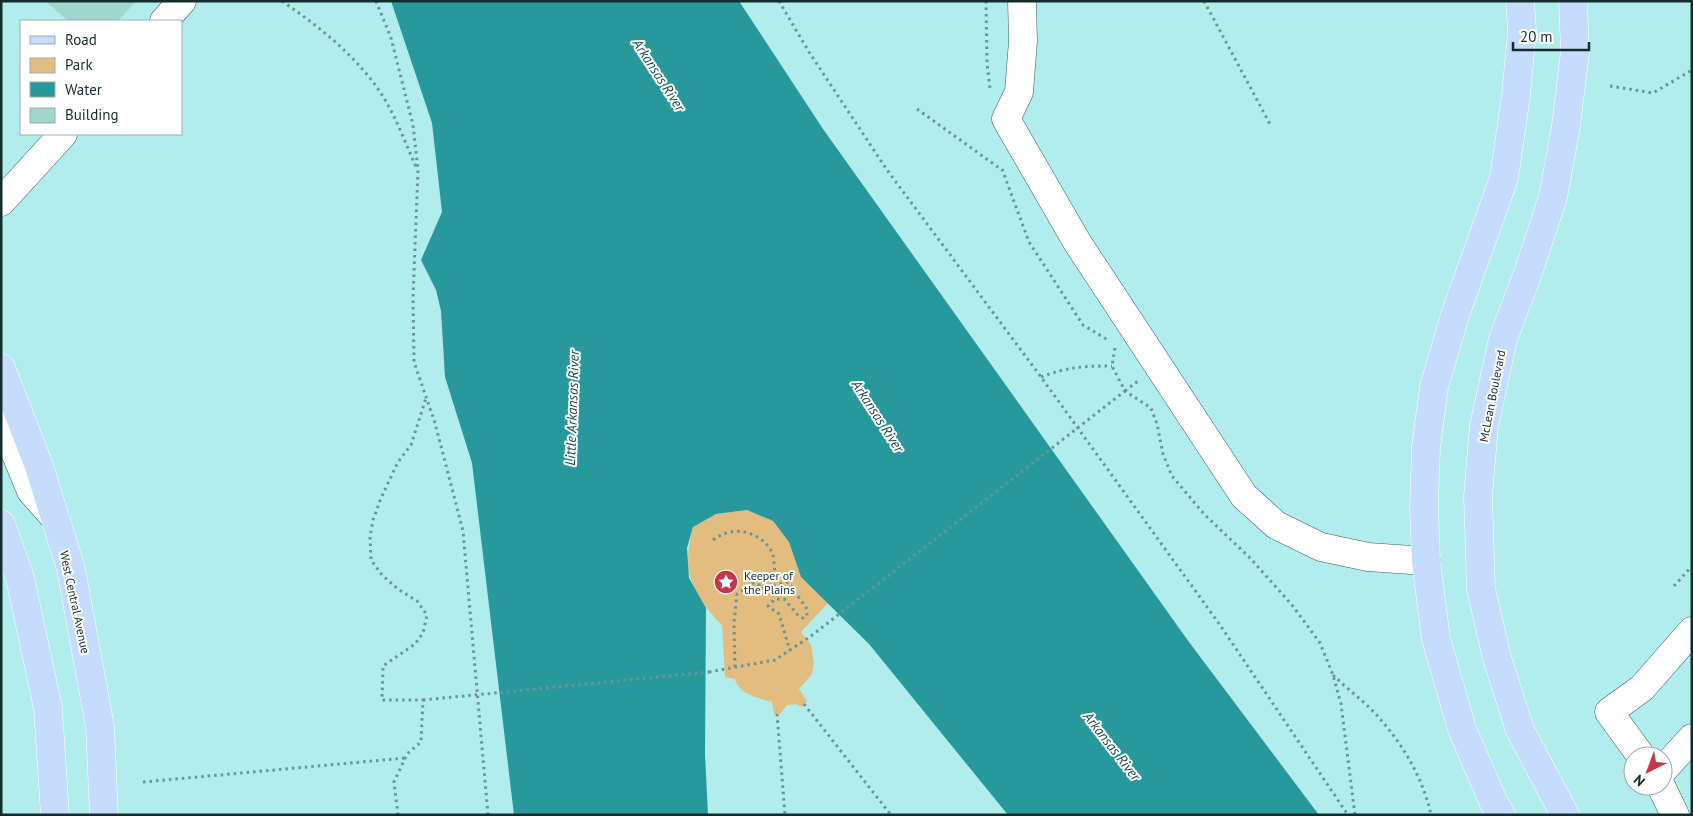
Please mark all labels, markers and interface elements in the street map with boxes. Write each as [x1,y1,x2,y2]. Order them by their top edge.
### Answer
legend [20,20,182,135]
scale bar [1513,20,1589,52]
text: 20 m [1520,27,1553,46]
text: Road [65,30,97,49]
water label: Arkansas River [628,35,690,116]
text: Park [65,55,93,74]
text: Water [65,80,102,99]
text: Building [65,105,119,124]
water label: Little Arkansas River [561,349,583,466]
street label: McLean Boulevard [1476,349,1508,443]
water label: Arkansas River [847,376,909,457]
street label: West Central Avenue [57,549,93,655]
place label: Keeper of the Plains [744,568,795,597]
place icon: Keeper of the Plains [713,569,739,595]
water label: Arkansas River [1079,707,1145,785]
north arrow [1623,746,1673,796]
text: N [1630,771,1649,790]

